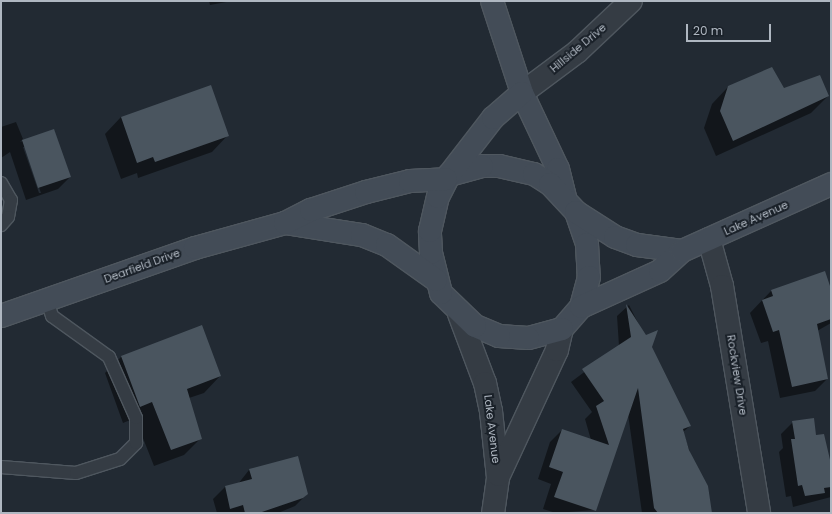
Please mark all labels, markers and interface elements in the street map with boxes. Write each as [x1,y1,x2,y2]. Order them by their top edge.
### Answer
scale bar [688,16,773,42]
street label: Hillside Drive [547,21,609,75]
text: 20 m [693,22,723,39]
street label: Lake Avenue [722,198,790,238]
street label: Dearfield Drive [102,246,182,286]
street label: Rockview Drive [724,334,750,416]
street label: Lake Avenue [481,394,503,464]

